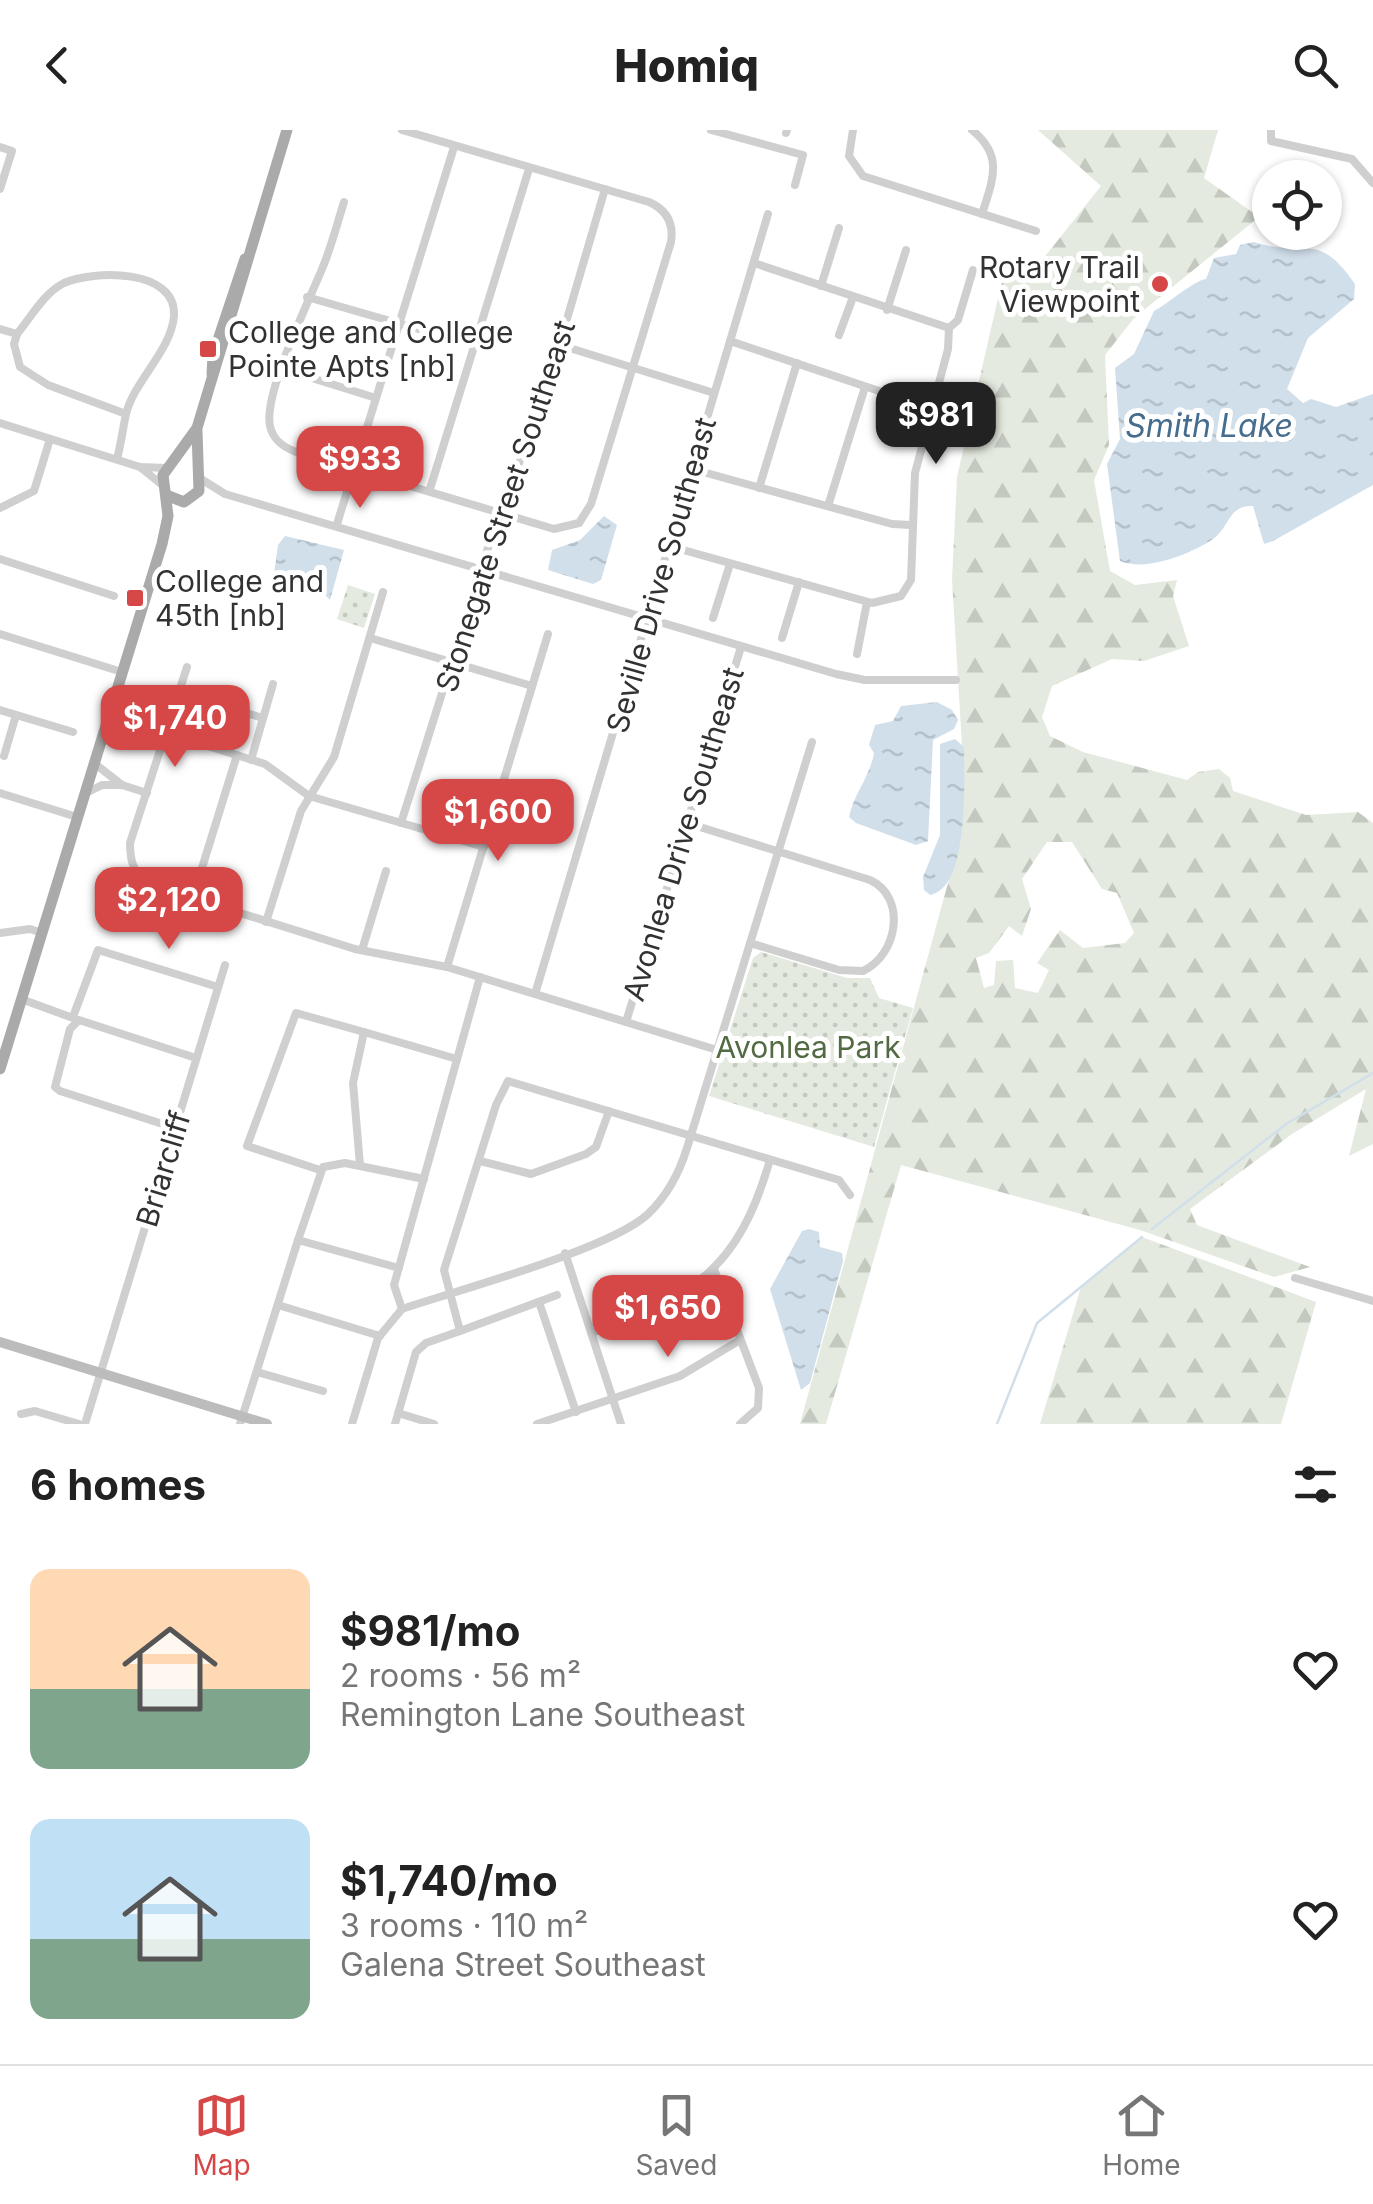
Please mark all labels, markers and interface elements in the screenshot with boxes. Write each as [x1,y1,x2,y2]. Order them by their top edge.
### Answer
icon: back [30,38,85,93]
text: Homiq [614,38,759,93]
icon: search [1288,38,1343,93]
map controls [1252,160,1342,250]
button: locate [1252,160,1342,250]
place label: Rotary Trail Viewpoint [979,249,1140,319]
marker: Rotary Trail Viewpoint [1149,273,1171,295]
place label: College and College Pointe Apts [nb] [228,314,513,384]
street label: Stonegate Street Southeast [428,315,582,696]
marker: College and College Pointe Apts [nb] [197,338,219,360]
pin: $981 [877,382,995,467]
text: $981 [898,395,974,434]
water label: Smith Lake [1125,406,1293,445]
street label: Seville Drive Southeast [599,413,723,737]
pin: $933 [301,426,419,511]
text: $933 [318,439,402,478]
place label: College and 45th [nb] [155,563,324,633]
marker: College and 45th [nb] [124,587,146,609]
street label: Avonlea Drive Southeast [615,663,751,1005]
pin: $1,740 [94,685,256,770]
text: $1,740 [123,698,227,737]
pin: $1,600 [417,779,579,864]
text: $1,600 [444,792,552,831]
pin: $2,120 [88,867,250,952]
text: $2,120 [117,880,221,919]
park label: Avonlea Park [715,1029,901,1065]
street label: Briarcliff [128,1107,198,1231]
pin: $1,650 [587,1275,749,1360]
text: $1,650 [614,1288,722,1327]
icon: filters [1288,1457,1343,1512]
text: 6 homes [30,1459,206,1510]
text: $981/mo [340,1605,521,1656]
icon: home [110,1609,230,1729]
icon: heart [1288,1642,1343,1697]
text: 2 rooms · 56 m² [340,1656,581,1695]
text: Remington Lane Southeast [340,1695,745,1734]
text: $1,740/mo [340,1855,558,1906]
icon: home [110,1859,230,1979]
icon: heart [1288,1892,1343,1947]
text: 3 rooms · 110 m² [340,1906,588,1945]
text: Galena Street Southeast [340,1945,706,1984]
tab: Map [192,2088,251,2182]
tab: Saved [635,2088,717,2182]
tab: Home [1102,2088,1181,2182]

